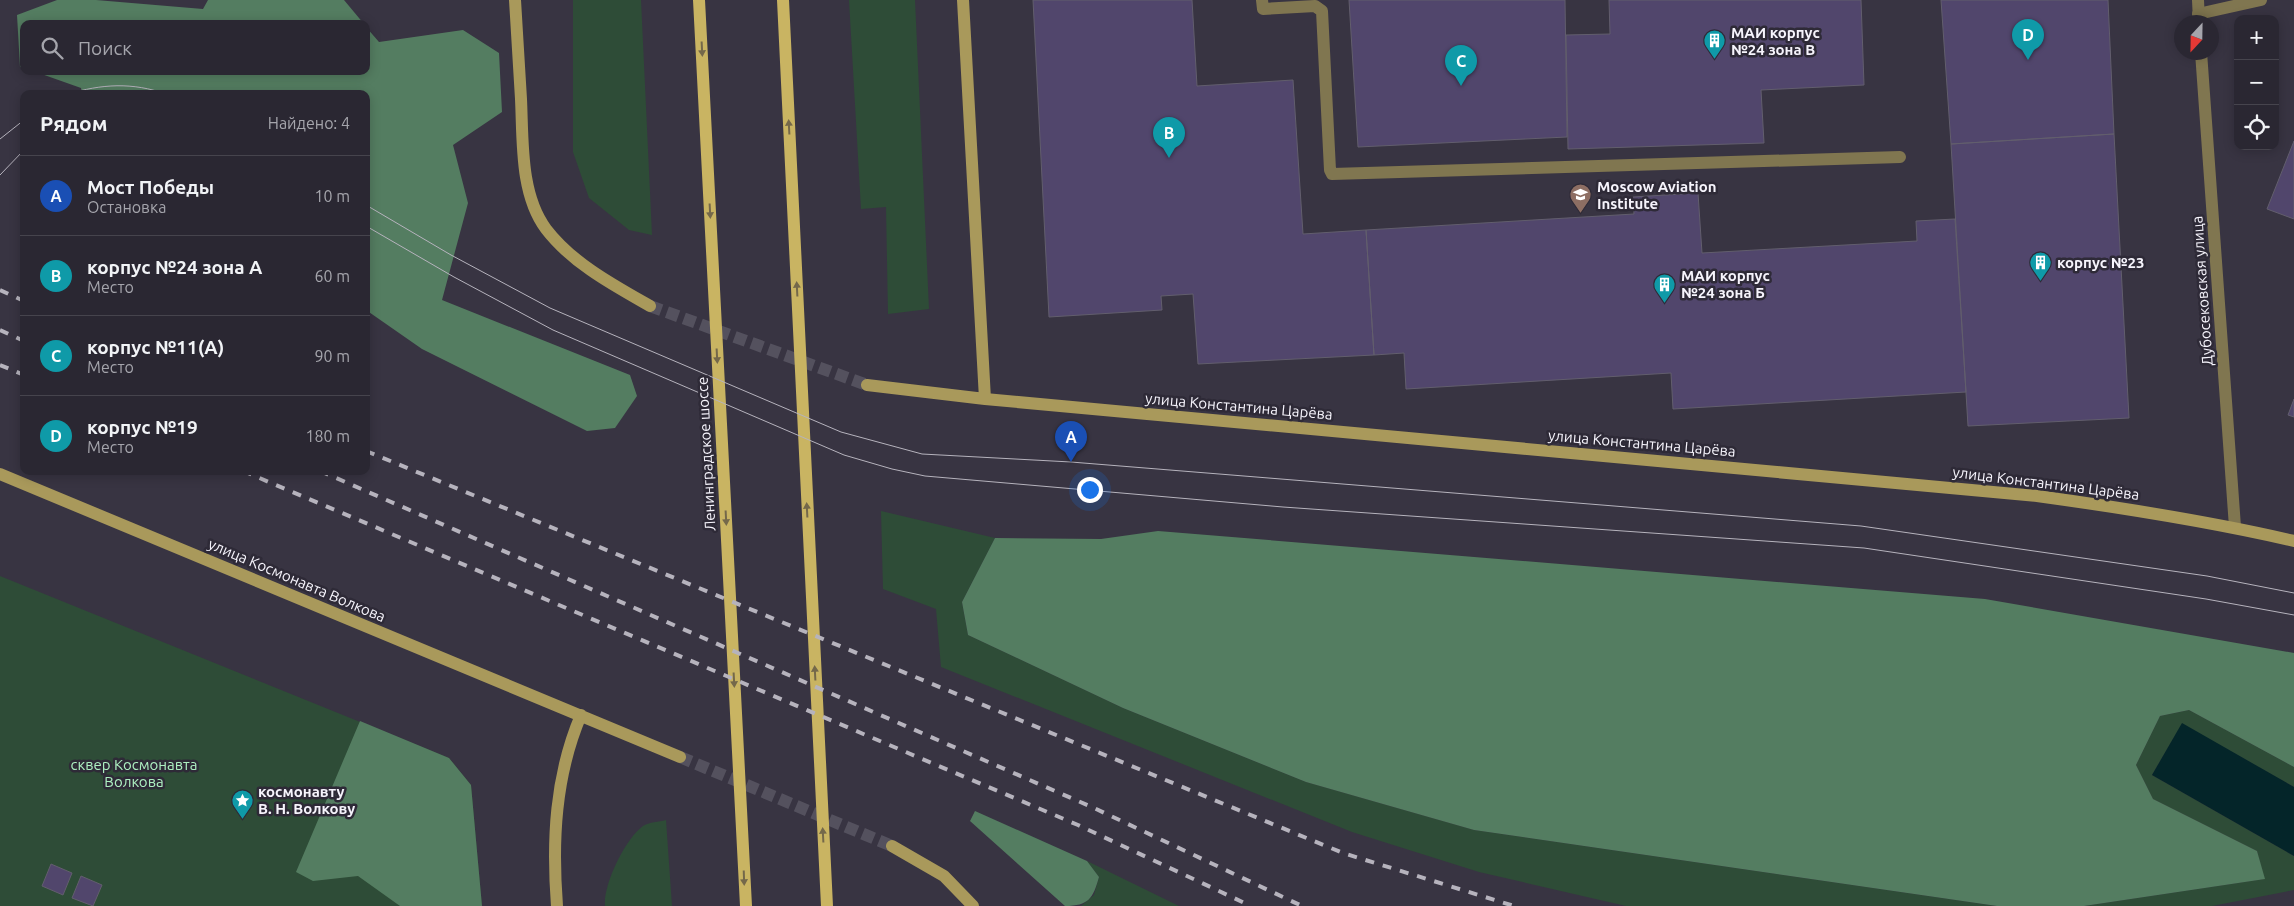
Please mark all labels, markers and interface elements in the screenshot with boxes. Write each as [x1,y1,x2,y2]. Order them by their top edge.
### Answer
north arrow [2174,15,2219,60]
map controls [2234,15,2279,150]
button: + [2234,15,2279,60]
pin: D [2012,19,2044,60]
search box [20,20,370,75]
place label: МАИ корпус №24 зона В [1731,24,1820,58]
building icon: МАИ корпус №24 зона В [1703,29,1727,60]
icon: search [38,34,66,62]
text: Поиск [78,37,132,59]
one-way arrow [698,41,706,57]
pin: C [1445,45,1477,86]
button: − [2234,60,2279,105]
button: locate [2234,105,2279,150]
text: Рядом [40,111,108,135]
text: Найдено: 4 [268,114,350,132]
pin: B [1153,117,1185,158]
one-way arrow [785,118,793,134]
text: Мост Победы [87,176,214,198]
place label: Moscow Aviation Institute [1597,178,1717,212]
school or university icon: Moscow Aviation Institute [1569,183,1593,214]
text: A [50,187,62,205]
text: 10 m [314,187,350,205]
text: Остановка [87,198,166,216]
one-way arrow [706,203,714,219]
street label: Дубосековская улица [2188,215,2216,367]
building icon: корпус №23 [2029,250,2053,281]
place label: корпус №23 [2057,254,2144,271]
text: корпус №24 зона А [87,256,262,278]
text: B [51,267,61,285]
text: 60 m [314,267,350,285]
place label: МАИ корпус №24 зона Б [1681,267,1770,301]
building icon: МАИ корпус №24 зона Б [1653,272,1677,303]
text: Место [87,278,134,296]
one-way arrow [792,281,800,297]
text: корпус №11(А) [87,336,224,358]
text: C [51,347,61,365]
text: 90 m [314,347,350,365]
one-way arrow [714,348,722,364]
text: Место [87,358,134,376]
street label: Ленинградское шоссе [693,376,719,532]
street label: улица Константина Царёва [1145,389,1333,423]
text: корпус №19 [87,416,198,438]
pin: A [1055,421,1087,462]
street label: улица Константина Царёва [1548,426,1736,460]
text: D [50,427,62,445]
text: 180 m [305,427,350,445]
text: Место [87,438,134,456]
street label: улица Константина Царёва [1952,463,2140,503]
your location [1077,477,1103,503]
one-way arrow [803,502,811,518]
one-way arrow [722,510,730,526]
street label: улица Космонавта Волкова [206,535,388,625]
one-way arrow [811,664,819,680]
one-way arrow [731,673,739,689]
park label: сквер Космонавта Волкова [71,756,197,790]
place label: космонавту В. Н. Волкову [258,783,355,817]
place icon: космонавту В. Н. Волкову [230,788,254,819]
one-way arrow [819,827,827,843]
one-way arrow [741,871,749,887]

